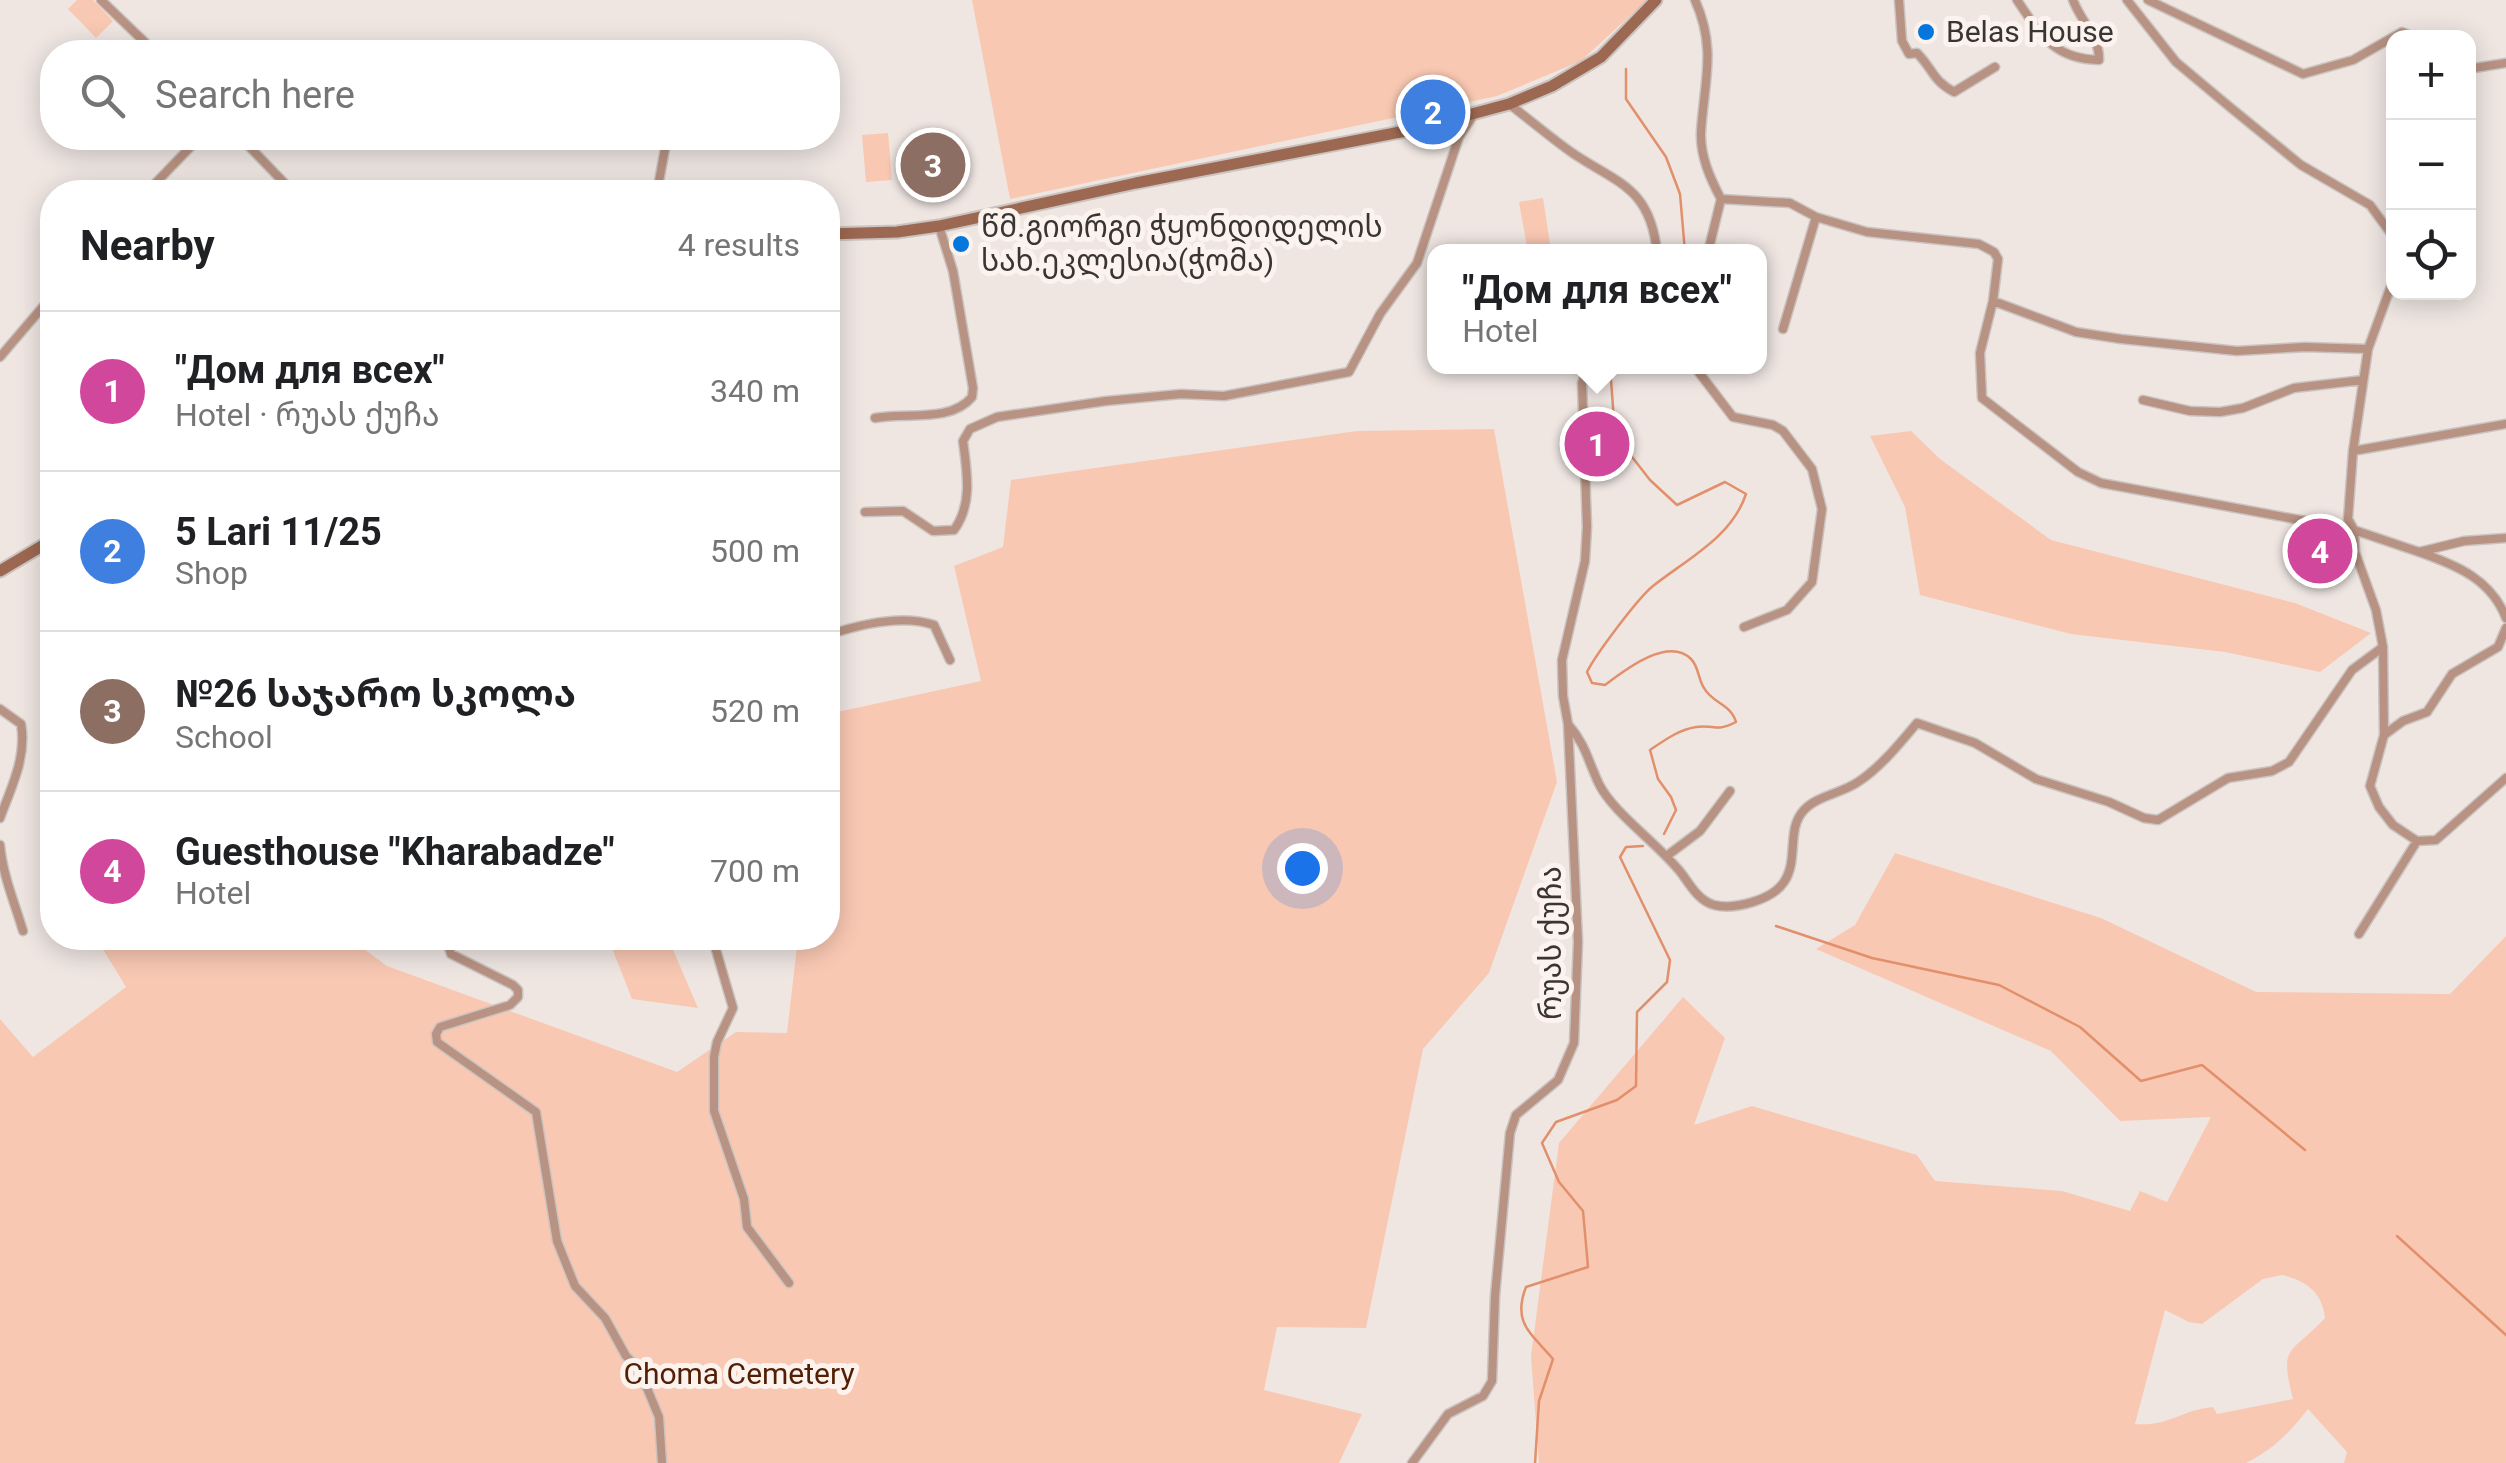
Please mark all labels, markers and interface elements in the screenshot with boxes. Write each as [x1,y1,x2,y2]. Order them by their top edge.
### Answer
place label: Belas House [1946,14,2114,49]
marker: Belas House [1915,21,1937,43]
map controls [2386,30,2476,300]
button: + [2386,30,2476,120]
search box [40,40,840,150]
icon: search [75,68,130,123]
text: Search here [155,73,355,117]
pin: 2 [1400,74,1466,150]
button: − [2386,120,2476,210]
pin: 3 [900,128,966,202]
place label: წმ.გიორგი ჭყონდიდელის სახ.ეკლესია(ჭომა) [981,209,1383,279]
button: locate [2386,210,2476,300]
text: Nearby [80,221,215,270]
text: 4 results [678,226,800,264]
marker: წმ.გიორგი ჭყონდიდელის სახ.ეკლესია(ჭომა) [950,233,972,255]
popup [1427,244,1767,374]
text: "Дом для всех" [1462,268,1732,312]
text: Hotel [1462,312,1538,350]
text: "Дом для всех" [175,348,445,392]
text: 1 [103,372,122,410]
text: 340 m [710,372,800,410]
text: Hotel · რუას ქუჩა [175,396,440,434]
pin: 1 [1564,406,1630,482]
text: 5 Lari 11/25 [175,510,382,554]
pin: 4 [2288,514,2352,588]
text: 2 [103,532,122,570]
text: 500 m [710,532,800,570]
text: Shop [175,554,248,592]
text: №26 საჯარო სკოლა [175,672,576,716]
text: 3 [103,692,122,730]
text: 520 m [710,692,800,730]
text: School [175,718,273,756]
text: Guesthouse "Kharabadze" [175,830,615,874]
your location [1277,843,1328,894]
text: 4 [103,852,122,890]
text: 700 m [710,852,800,890]
street label: რუას ქუჩა [1533,866,1569,1020]
text: Hotel [175,874,251,912]
park label: Choma Cemetery [623,1356,855,1391]

